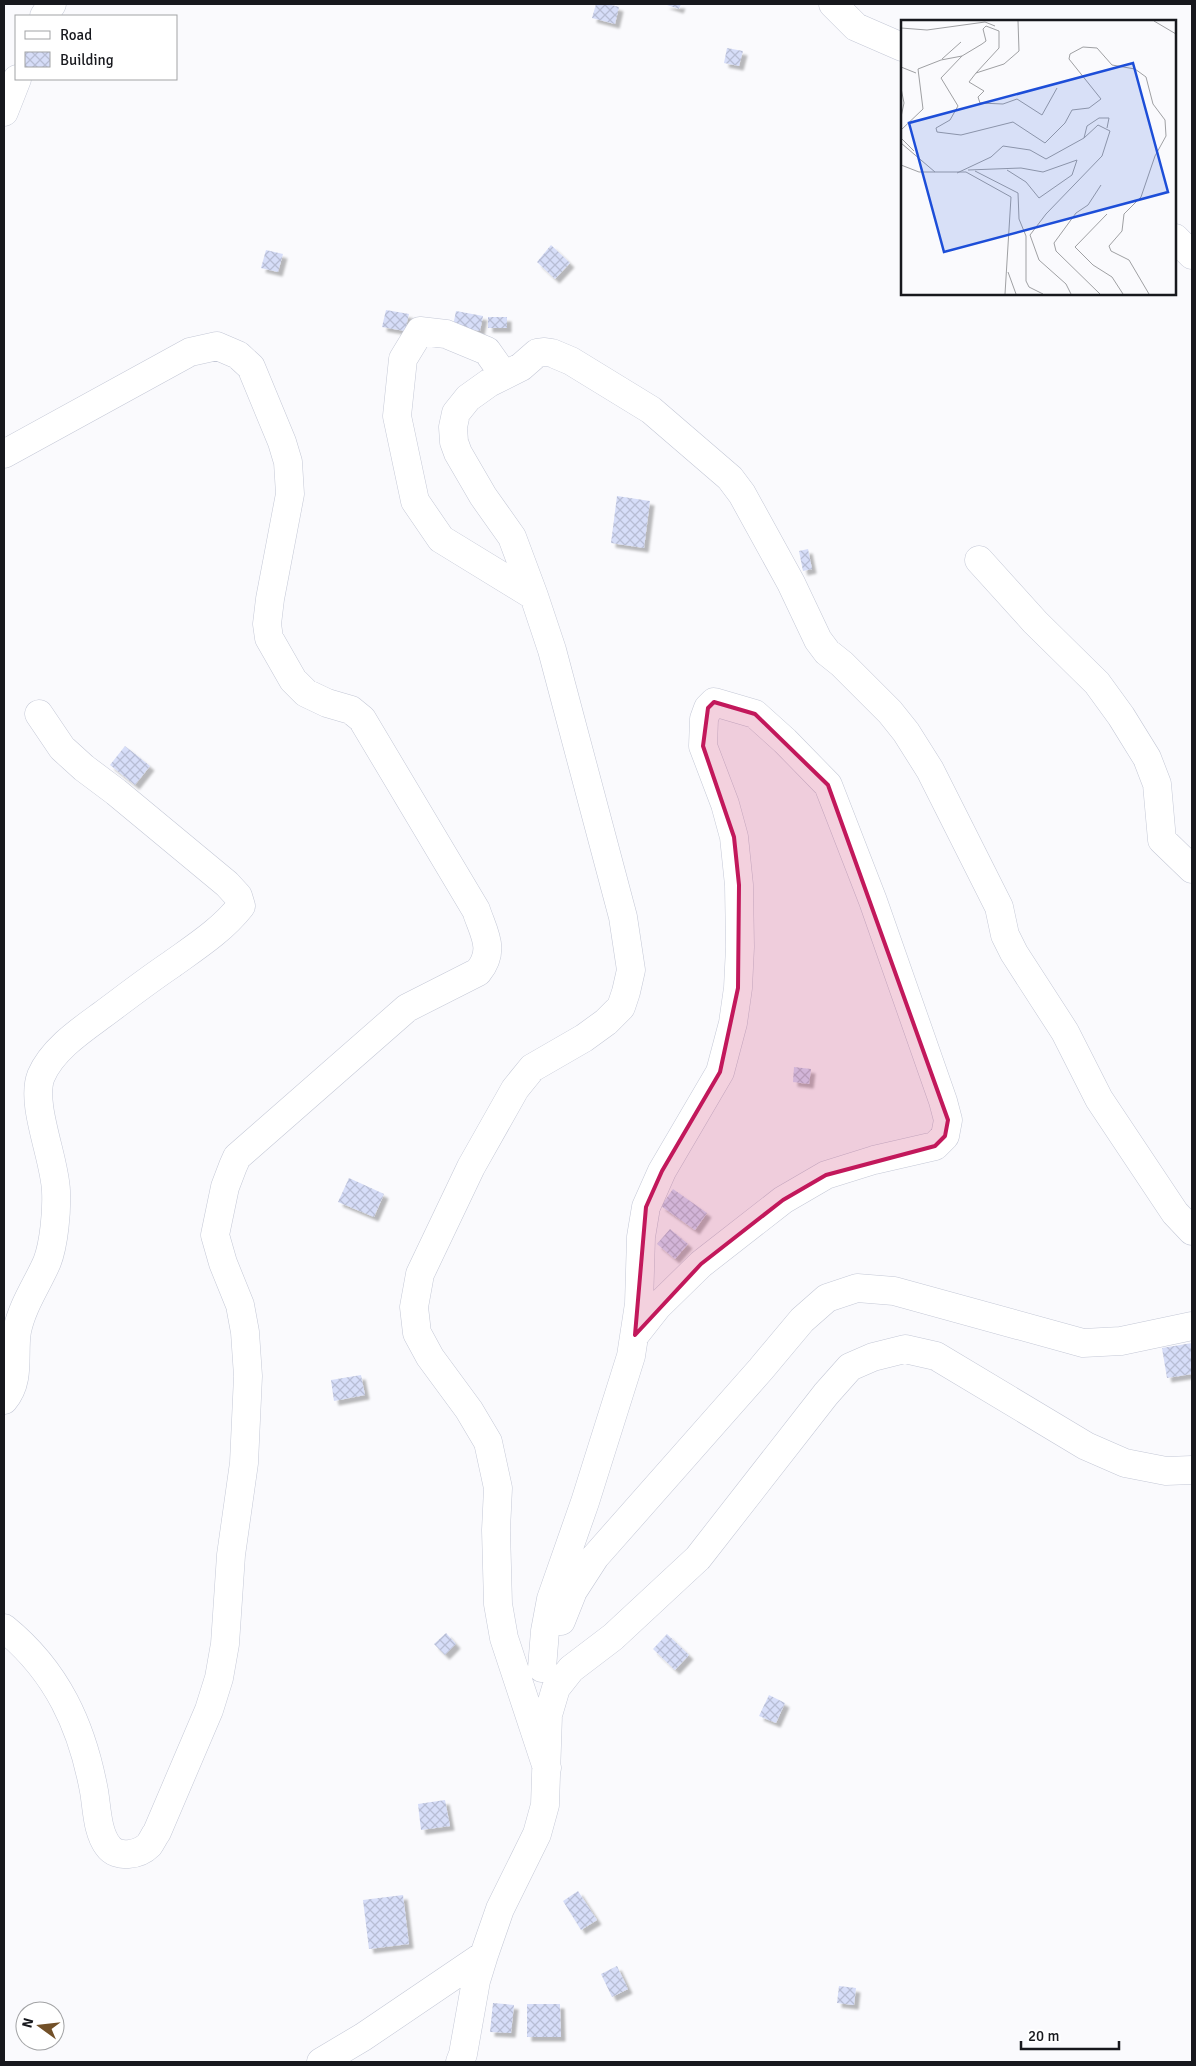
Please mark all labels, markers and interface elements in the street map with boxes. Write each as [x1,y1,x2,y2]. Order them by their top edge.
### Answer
legend [15,15,178,80]
inset map [901,20,1176,295]
text: Road [60,26,92,44]
text: Building [60,51,114,69]
north arrow [15,2001,65,2051]
text: N [18,2016,37,2030]
scale bar [1021,2018,1118,2050]
text: 20 m [1028,2027,1059,2045]

